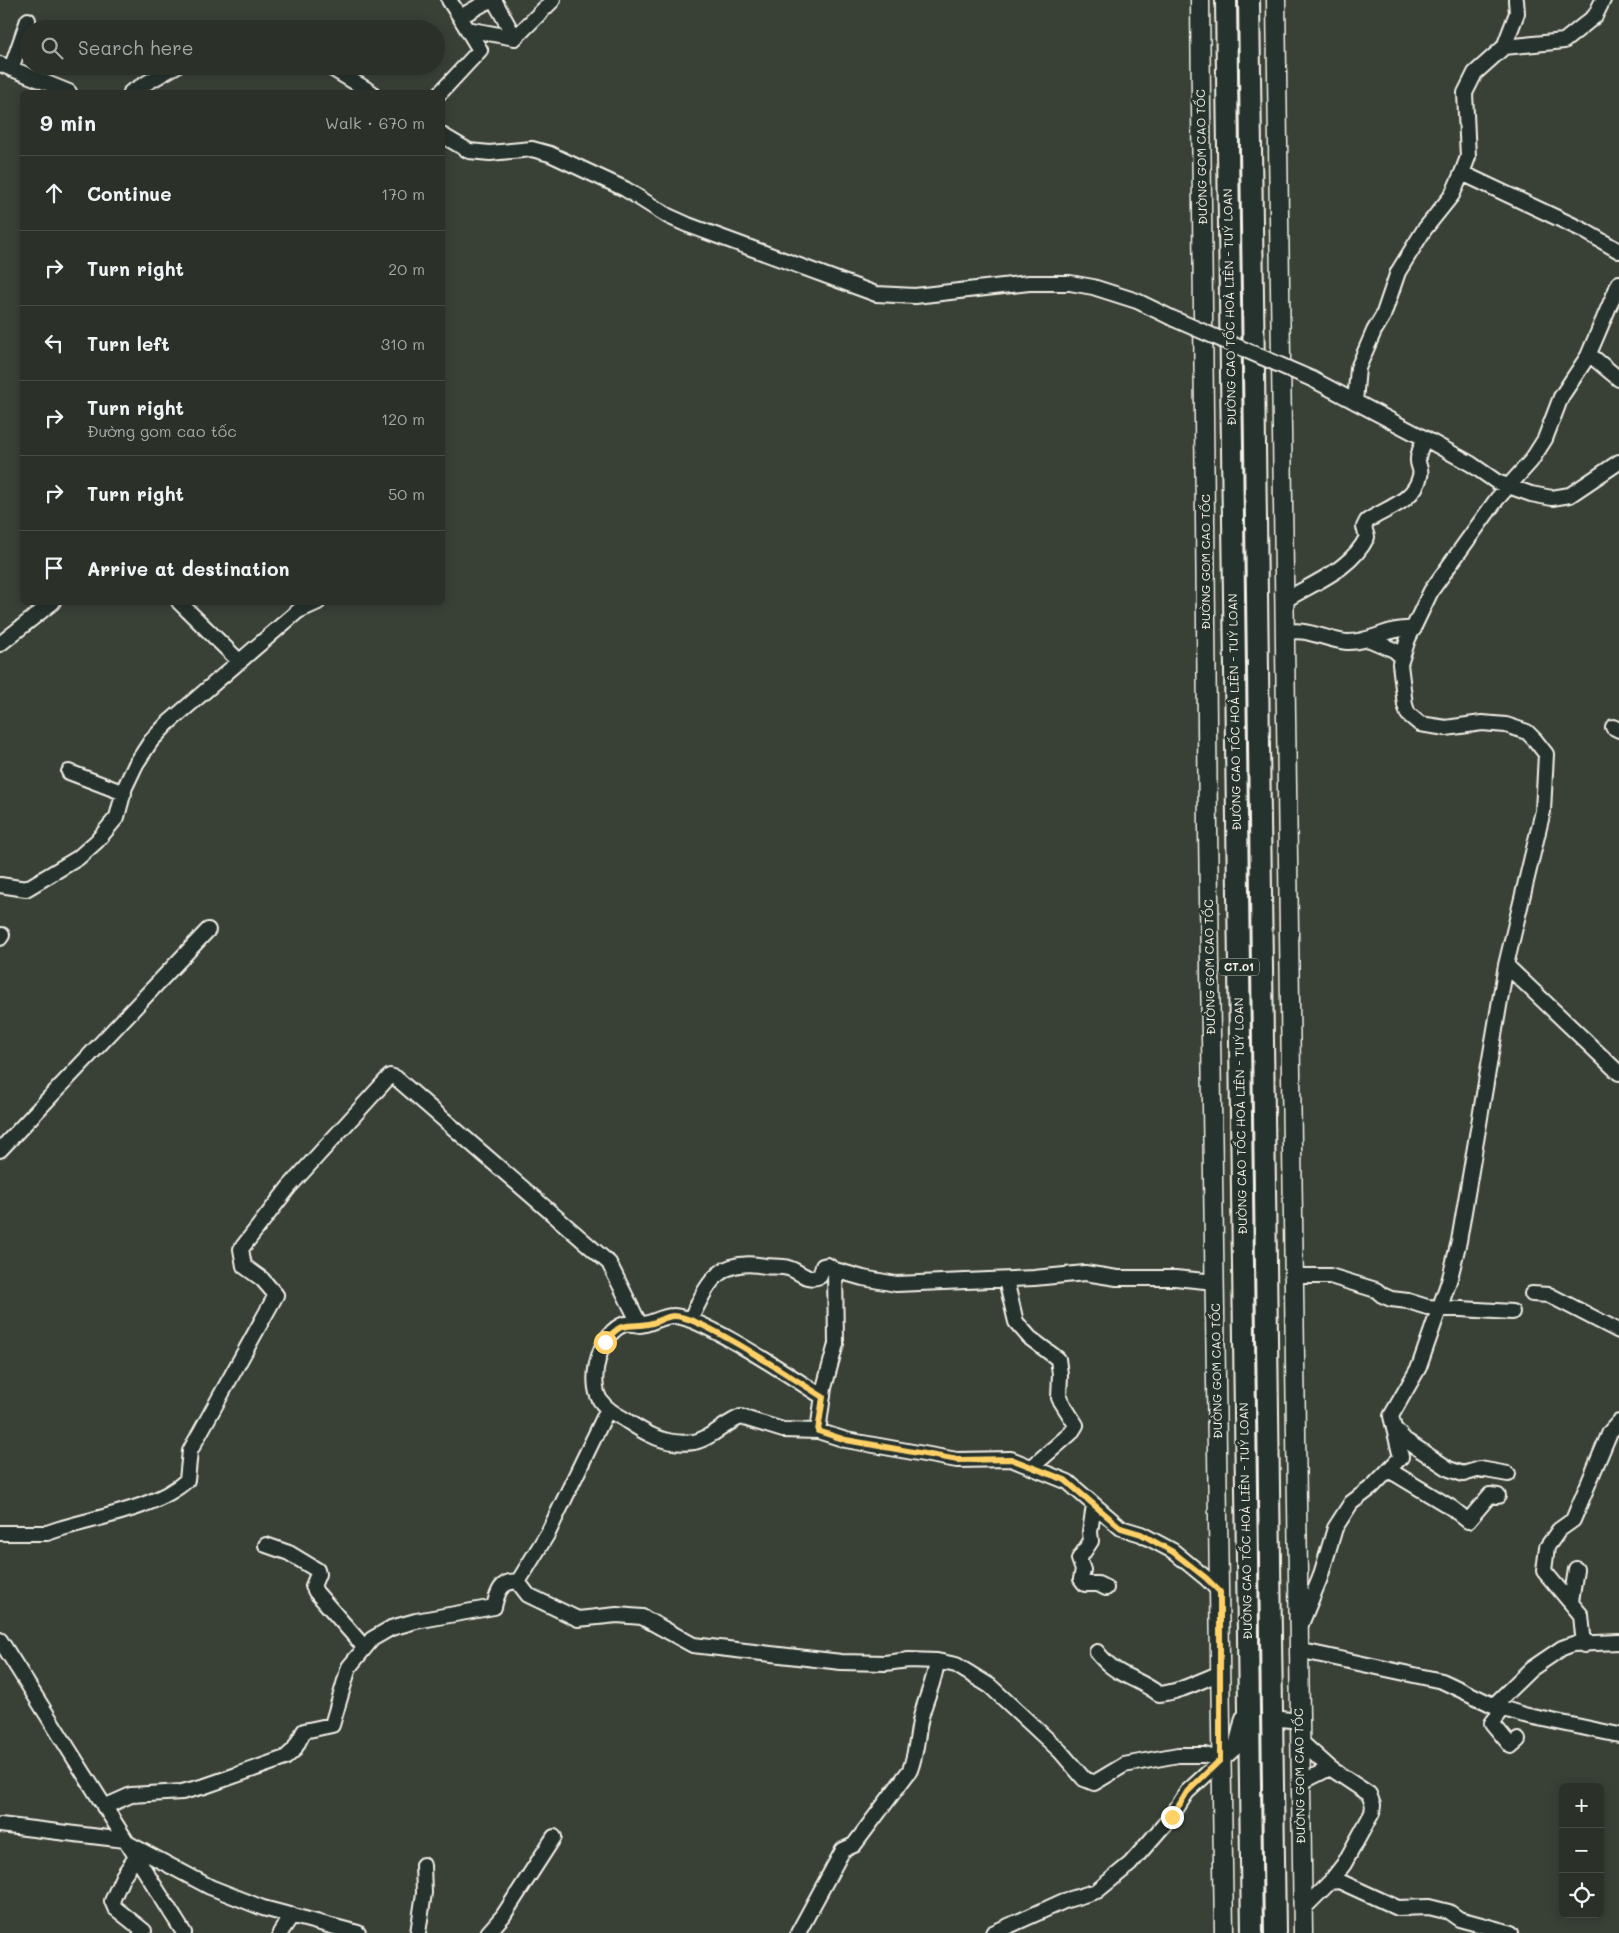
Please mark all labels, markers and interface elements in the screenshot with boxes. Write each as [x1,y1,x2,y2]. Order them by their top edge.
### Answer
search box [20,20,445,75]
icon: search [38,34,66,62]
text: Search here [78,35,194,60]
street label: ĐƯỜNG GOM CAO TỐC [1192,89,1210,225]
text: 9 min [40,109,96,136]
text: Walk · 670 m [325,112,425,133]
icon: ahead [40,179,68,207]
text: Continue [87,181,172,206]
text: 170 m [381,183,425,204]
street label: ĐƯỜNG CAO TỐC HOÀ LIÊN - TUÝ LOAN [1219,188,1239,426]
icon: right [40,254,68,282]
text: Turn right [87,256,184,281]
text: 20 m [388,258,425,279]
icon: left [40,329,68,357]
text: Turn left [87,331,170,356]
text: 310 m [381,333,425,354]
text: Turn right [87,395,184,420]
icon: right [40,404,68,432]
text: 120 m [381,408,425,429]
text: Đường gom cao tốc [87,420,237,441]
icon: right [40,479,68,507]
text: Turn right [87,481,184,506]
text: 50 m [388,483,425,504]
street label: ĐƯỜNG GOM CAO TỐC [1197,494,1213,630]
icon: arrive [40,554,68,582]
text: Arrive at destination [87,556,290,581]
street label: ĐƯỜNG CAO TỐC HOÀ LIÊN - TUÝ LOAN [1224,593,1244,831]
street label: ĐƯỜNG GOM CAO TỐC [1200,899,1218,1035]
road number: CT.01 [1219,959,1259,976]
street label: ĐƯỜNG CAO TỐC HOÀ LIÊN - TUÝ LOAN [1230,997,1250,1235]
street label: ĐƯỜNG GOM CAO TỐC [1207,1303,1225,1439]
route start [594,1331,617,1354]
street label: ĐƯỜNG CAO TỐC HOÀ LIÊN - TUÝ LOAN [1235,1402,1255,1640]
street label: ĐƯỜNG GOM CAO TỐC [1290,1708,1308,1844]
map controls [1559,1783,1604,1918]
button: + [1559,1783,1604,1828]
route end [1161,1806,1184,1829]
button: − [1559,1828,1604,1873]
button: locate [1559,1873,1604,1918]

